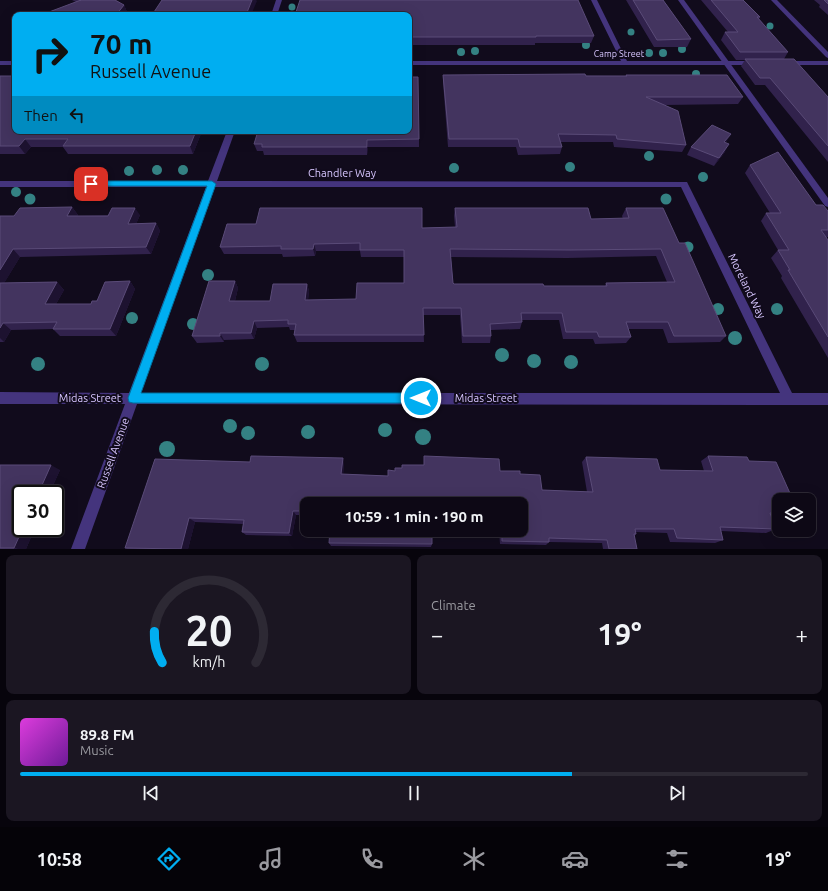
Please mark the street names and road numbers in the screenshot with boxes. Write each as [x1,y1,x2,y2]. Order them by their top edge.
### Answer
street label: Camp Street [594,49,645,59]
street label: Chandler Way [308,167,377,179]
street label: Moreland Way [726,251,768,321]
street label: Midas Street [59,392,122,404]
street label: Midas Street [455,392,518,404]
street label: Russell Avenue [95,416,131,490]

